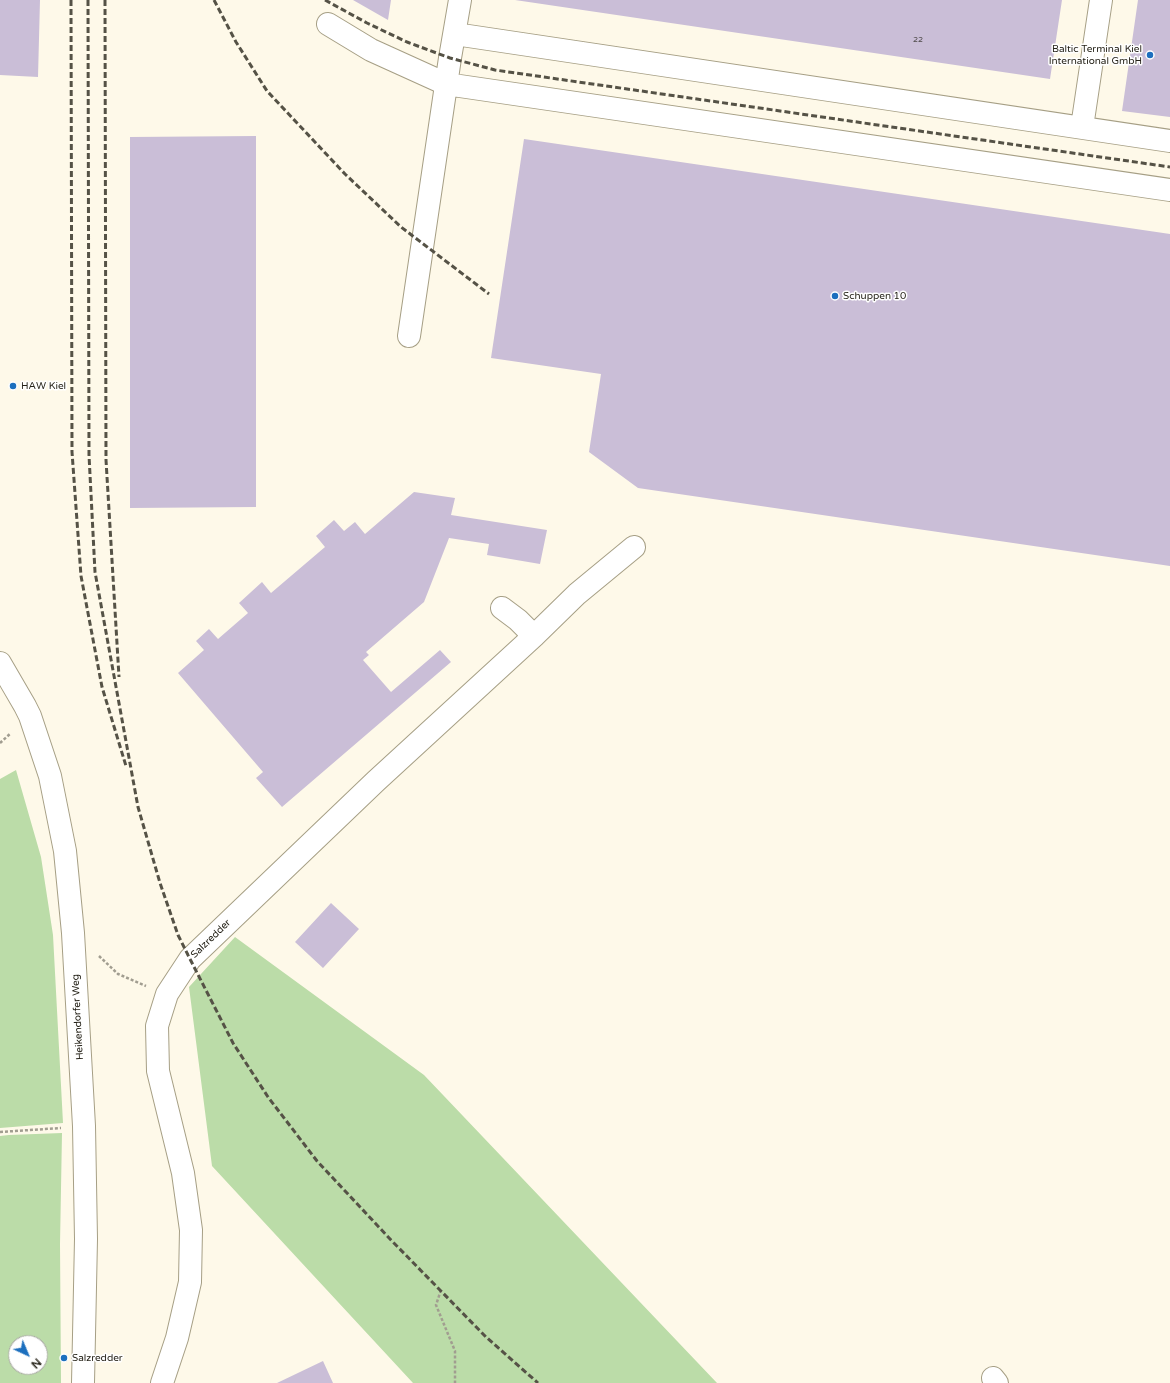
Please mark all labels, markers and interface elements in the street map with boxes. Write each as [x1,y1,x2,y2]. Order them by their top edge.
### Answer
house number: 22 [913,35,923,45]
place label: Baltic Terminal Kiel International GmbH [1049,43,1142,66]
marker: Baltic Terminal Kiel International GmbH [1145,50,1155,60]
place label: Schuppen 10 [843,290,906,302]
marker: Schuppen 10 [830,291,840,301]
place label: HAW Kiel [21,380,66,392]
marker: HAW Kiel [8,381,18,391]
street label: Salzredder [189,917,233,961]
street label: Heikendorfer Weg [70,974,86,1060]
north arrow [8,1335,48,1375]
place label: Salzredder [72,1352,123,1364]
marker: Salzredder [59,1353,69,1363]
text: N [28,1356,44,1371]

